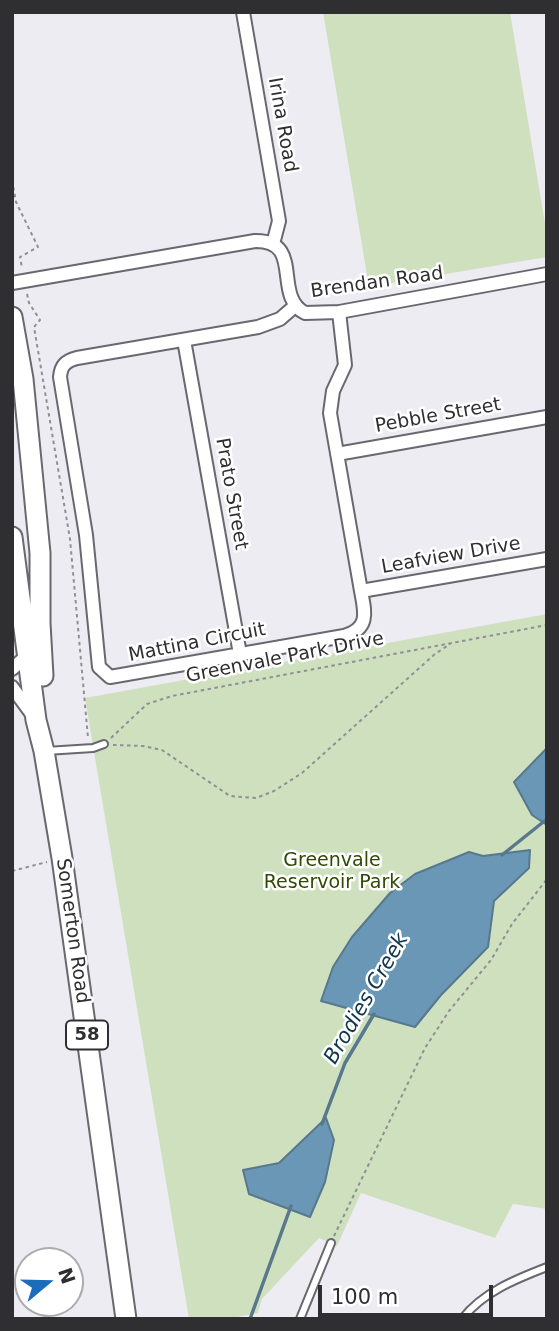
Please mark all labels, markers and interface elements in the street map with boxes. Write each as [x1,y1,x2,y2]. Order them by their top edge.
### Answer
street label: Irina Road [262,76,302,174]
street label: Brendan Road [309,262,445,304]
street label: Pebble Street [373,394,503,438]
street label: Prato Street [210,436,252,552]
street label: Leafview Drive [380,533,522,579]
street label: Mattina Circuit [127,619,267,667]
street label: Greenvale Park Drive [184,628,386,688]
park label: Greenvale Reservoir Park [264,850,400,894]
street label: Somerton Road [51,857,93,1005]
water label: Brodies Creek [319,929,415,1069]
road number: 58 [66,1020,108,1050]
north arrow [14,1247,84,1317]
text: N [54,1265,80,1287]
scale bar [321,1272,496,1316]
text: 100 m [331,1285,398,1309]

